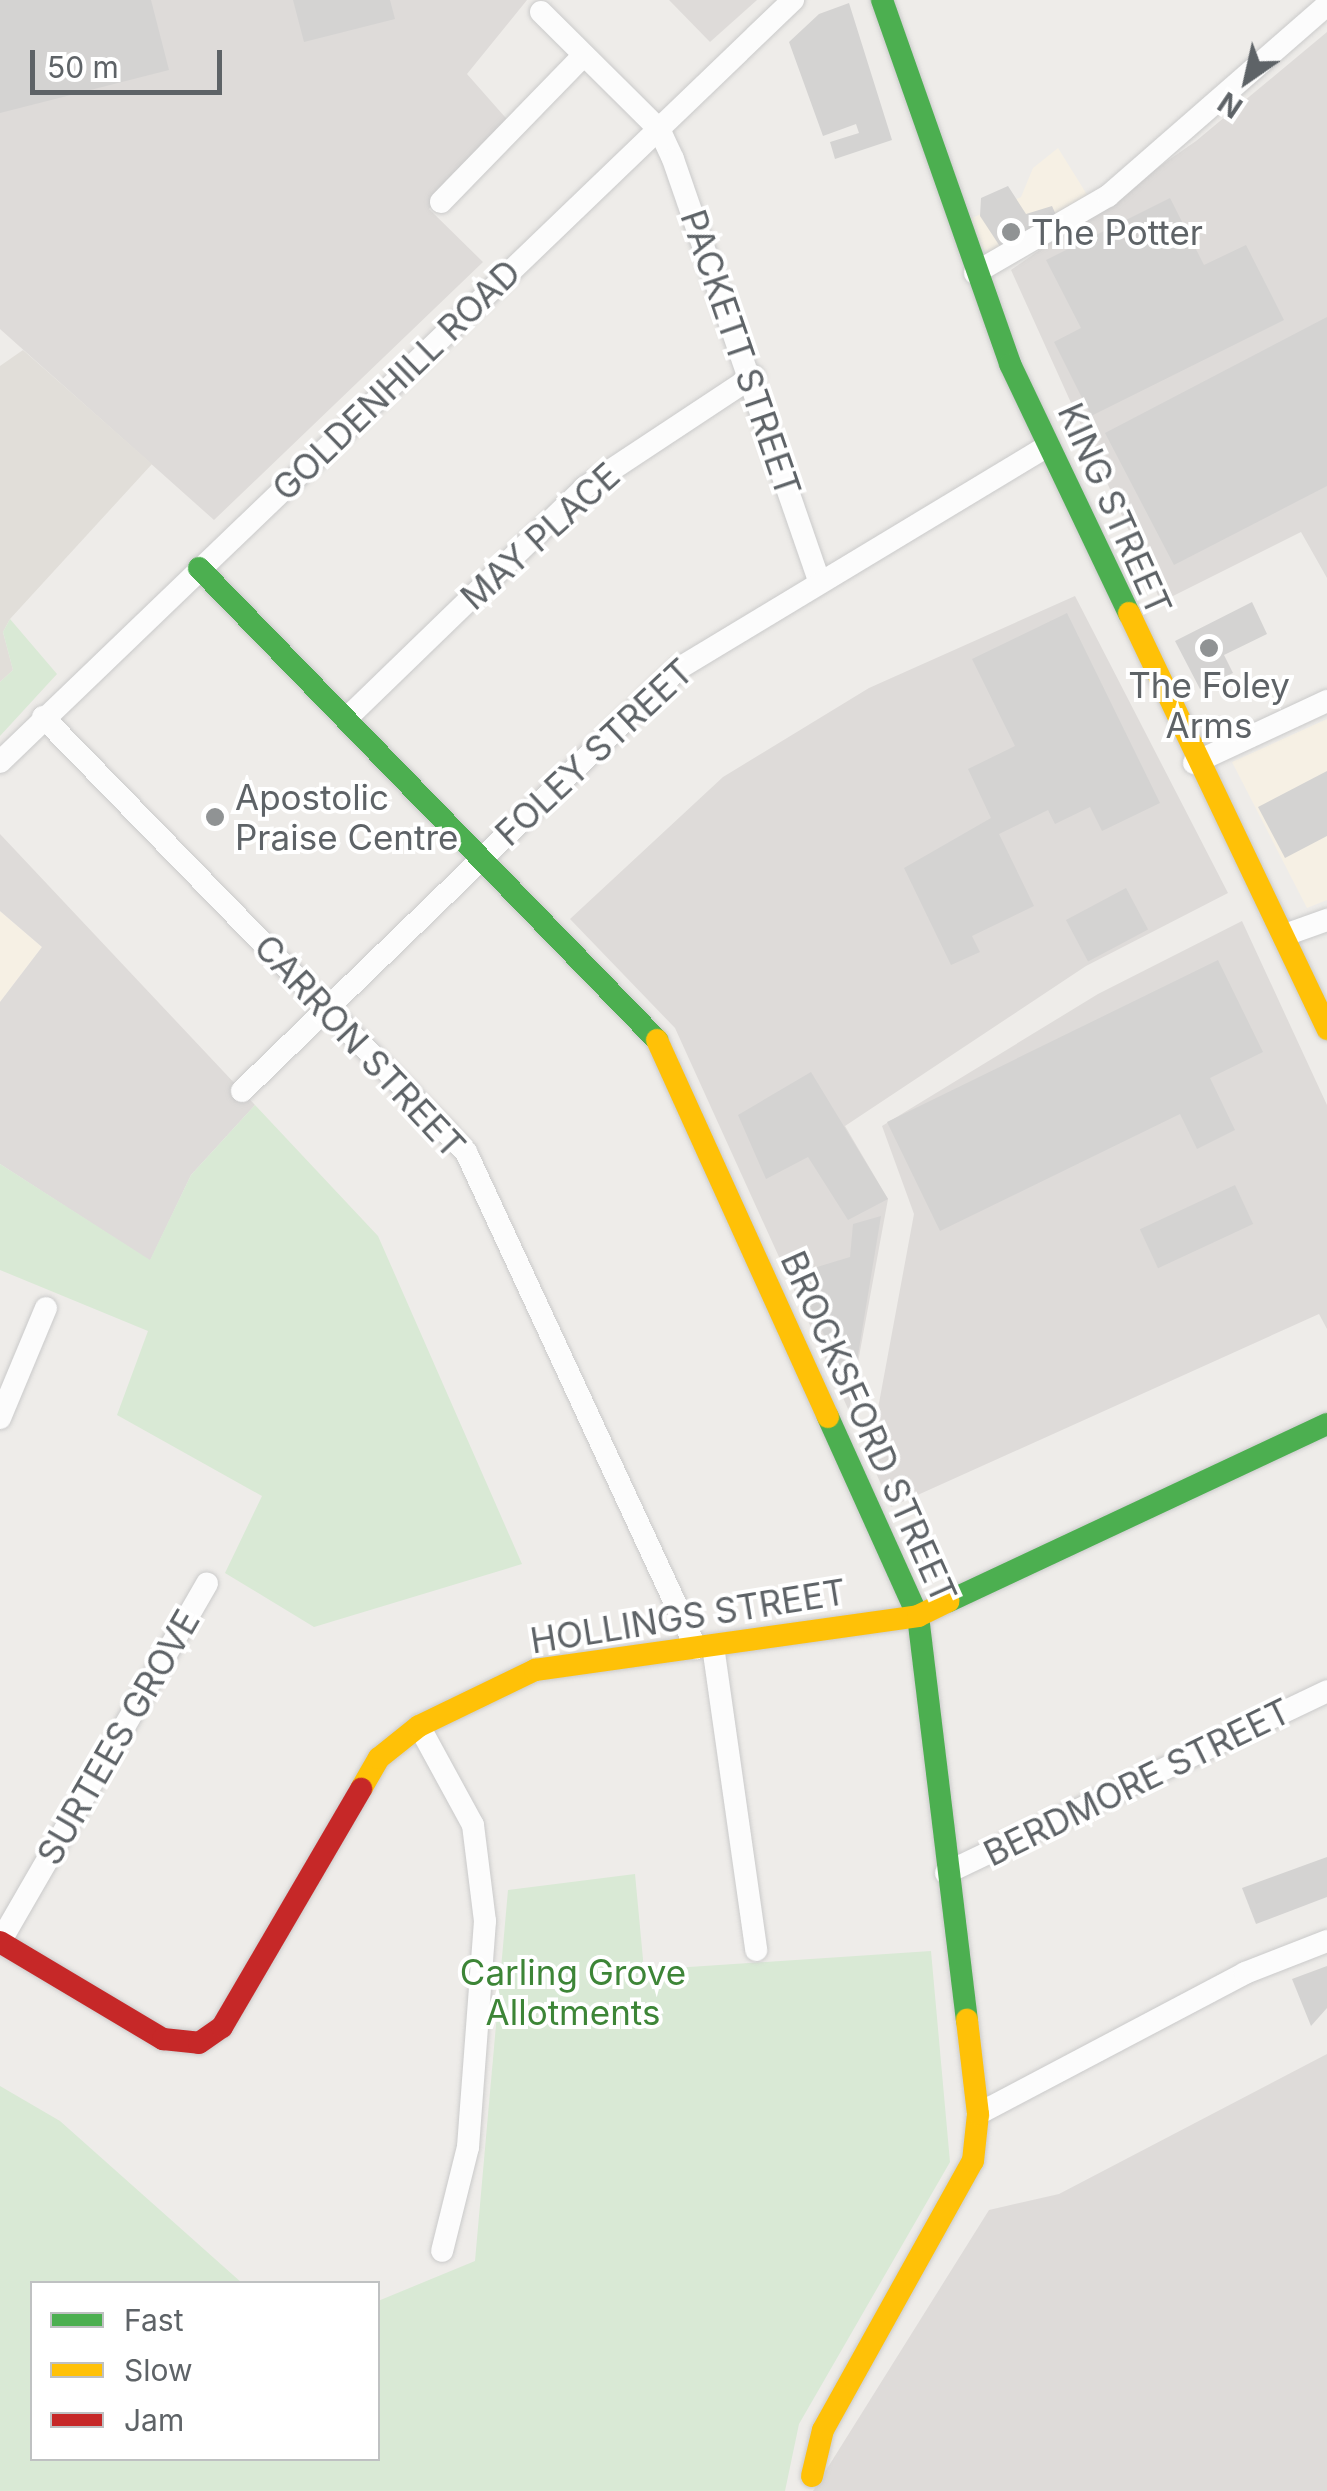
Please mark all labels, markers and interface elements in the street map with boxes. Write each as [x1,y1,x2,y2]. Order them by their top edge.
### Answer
scale bar [35,30,228,92]
north arrow [1197,30,1297,130]
text: 50 m [47,49,119,85]
text: N [1212,85,1249,125]
street label: PACKETT STREET [672,204,810,502]
place label: The Potter [1031,211,1203,253]
marker: The Potter [1000,221,1022,243]
street label: GOLDENHILL ROAD [264,251,528,509]
street label: KING STREET [1050,397,1180,621]
street label: MAY PLACE [452,454,628,618]
marker: The Foley Arms [1198,637,1220,659]
street label: FOLEY STREET [487,650,701,854]
place label: The Foley Arms [1128,664,1290,746]
place label: Apostolic Praise Centre [235,776,458,858]
marker: Apostolic Praise Centre [204,806,226,828]
street label: CARRON STREET [246,926,474,1166]
street label: BROCKSFORD STREET [772,1245,966,1609]
street label: HOLLINGS STREET [527,1570,849,1662]
street label: SURTEES GROVE [28,1602,208,1872]
street label: BERDMORE STREET [977,1690,1297,1874]
park label: Carling Grove Allotments [460,1951,686,2033]
legend [30,2281,380,2461]
text: Fast [124,2302,183,2338]
text: Slow [124,2352,193,2388]
text: Jam [124,2402,184,2438]

